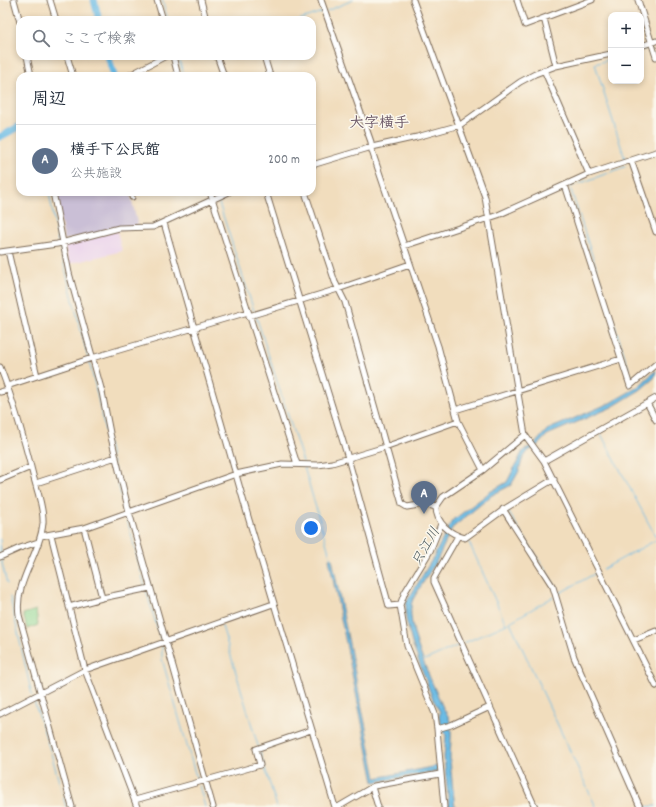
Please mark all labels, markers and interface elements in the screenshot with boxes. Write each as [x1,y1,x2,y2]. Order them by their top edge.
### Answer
map controls [608,12,644,84]
button: + [608,12,644,48]
search box [16,16,316,60]
icon: search [30,27,52,49]
text: ここで検索 [62,29,137,51]
button: − [608,48,644,84]
text: 周辺 [32,89,66,113]
district label: 大字横手 [349,113,409,135]
text: 横手下公民館 [70,140,160,162]
text: A [41,151,49,170]
text: 200 m [268,151,300,170]
text: 公共施設 [70,165,122,184]
pin: A [411,481,437,514]
your location [301,518,321,538]
water label: 只江川 [408,524,446,570]

